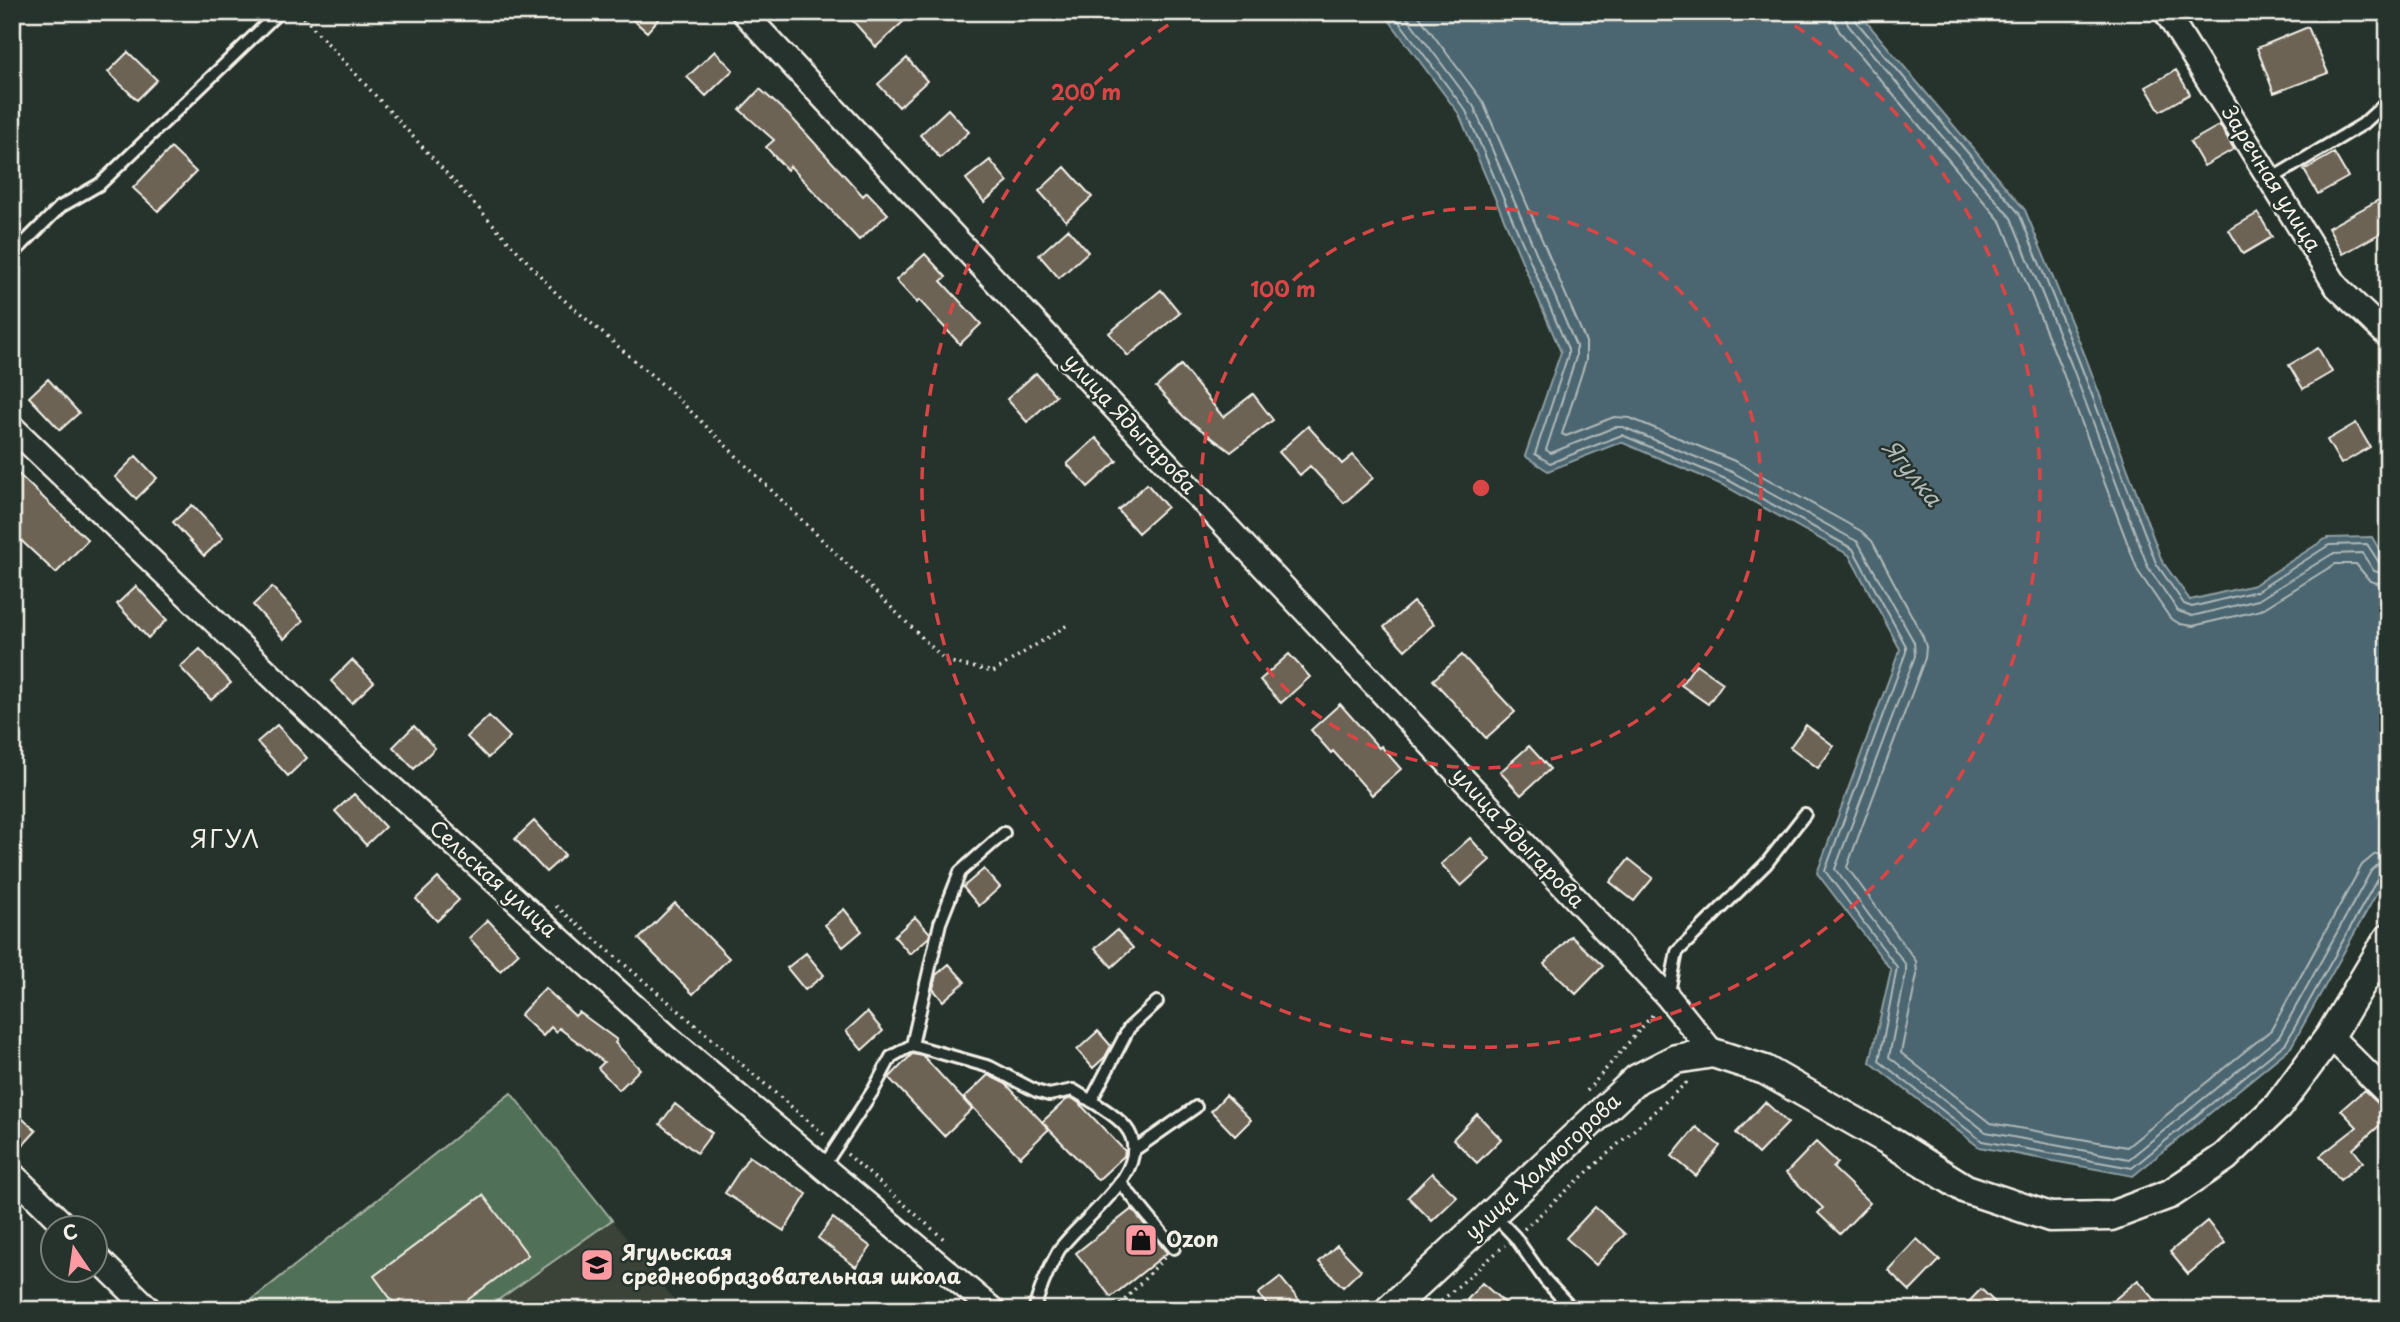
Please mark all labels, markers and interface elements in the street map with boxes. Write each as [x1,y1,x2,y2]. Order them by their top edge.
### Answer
text: 200 m [1051,75,1121,107]
street label: Заречная улица [2215,98,2331,258]
text: 100 m [1250,272,1316,304]
street label: улица Ядыгарова [1058,345,1205,500]
water label: Ягулка [1875,431,1952,514]
centre of rings [1469,476,1493,500]
street label: улица Ядыгарова [1446,759,1593,914]
street label: Сельская улица [423,811,566,944]
district label: ЯГУЛ [191,820,261,856]
street label: улица Холмогорова [1457,1085,1627,1246]
north arrow [38,1214,108,1284]
text: С [60,1216,80,1247]
shop icon: Ozon [1122,1221,1160,1259]
place label: Ozon [1166,1222,1219,1254]
place label: Ягульская среднеобразовательная школа [621,1235,961,1291]
school or university icon: Ягульская среднеобразовательная школа [578,1246,616,1284]

